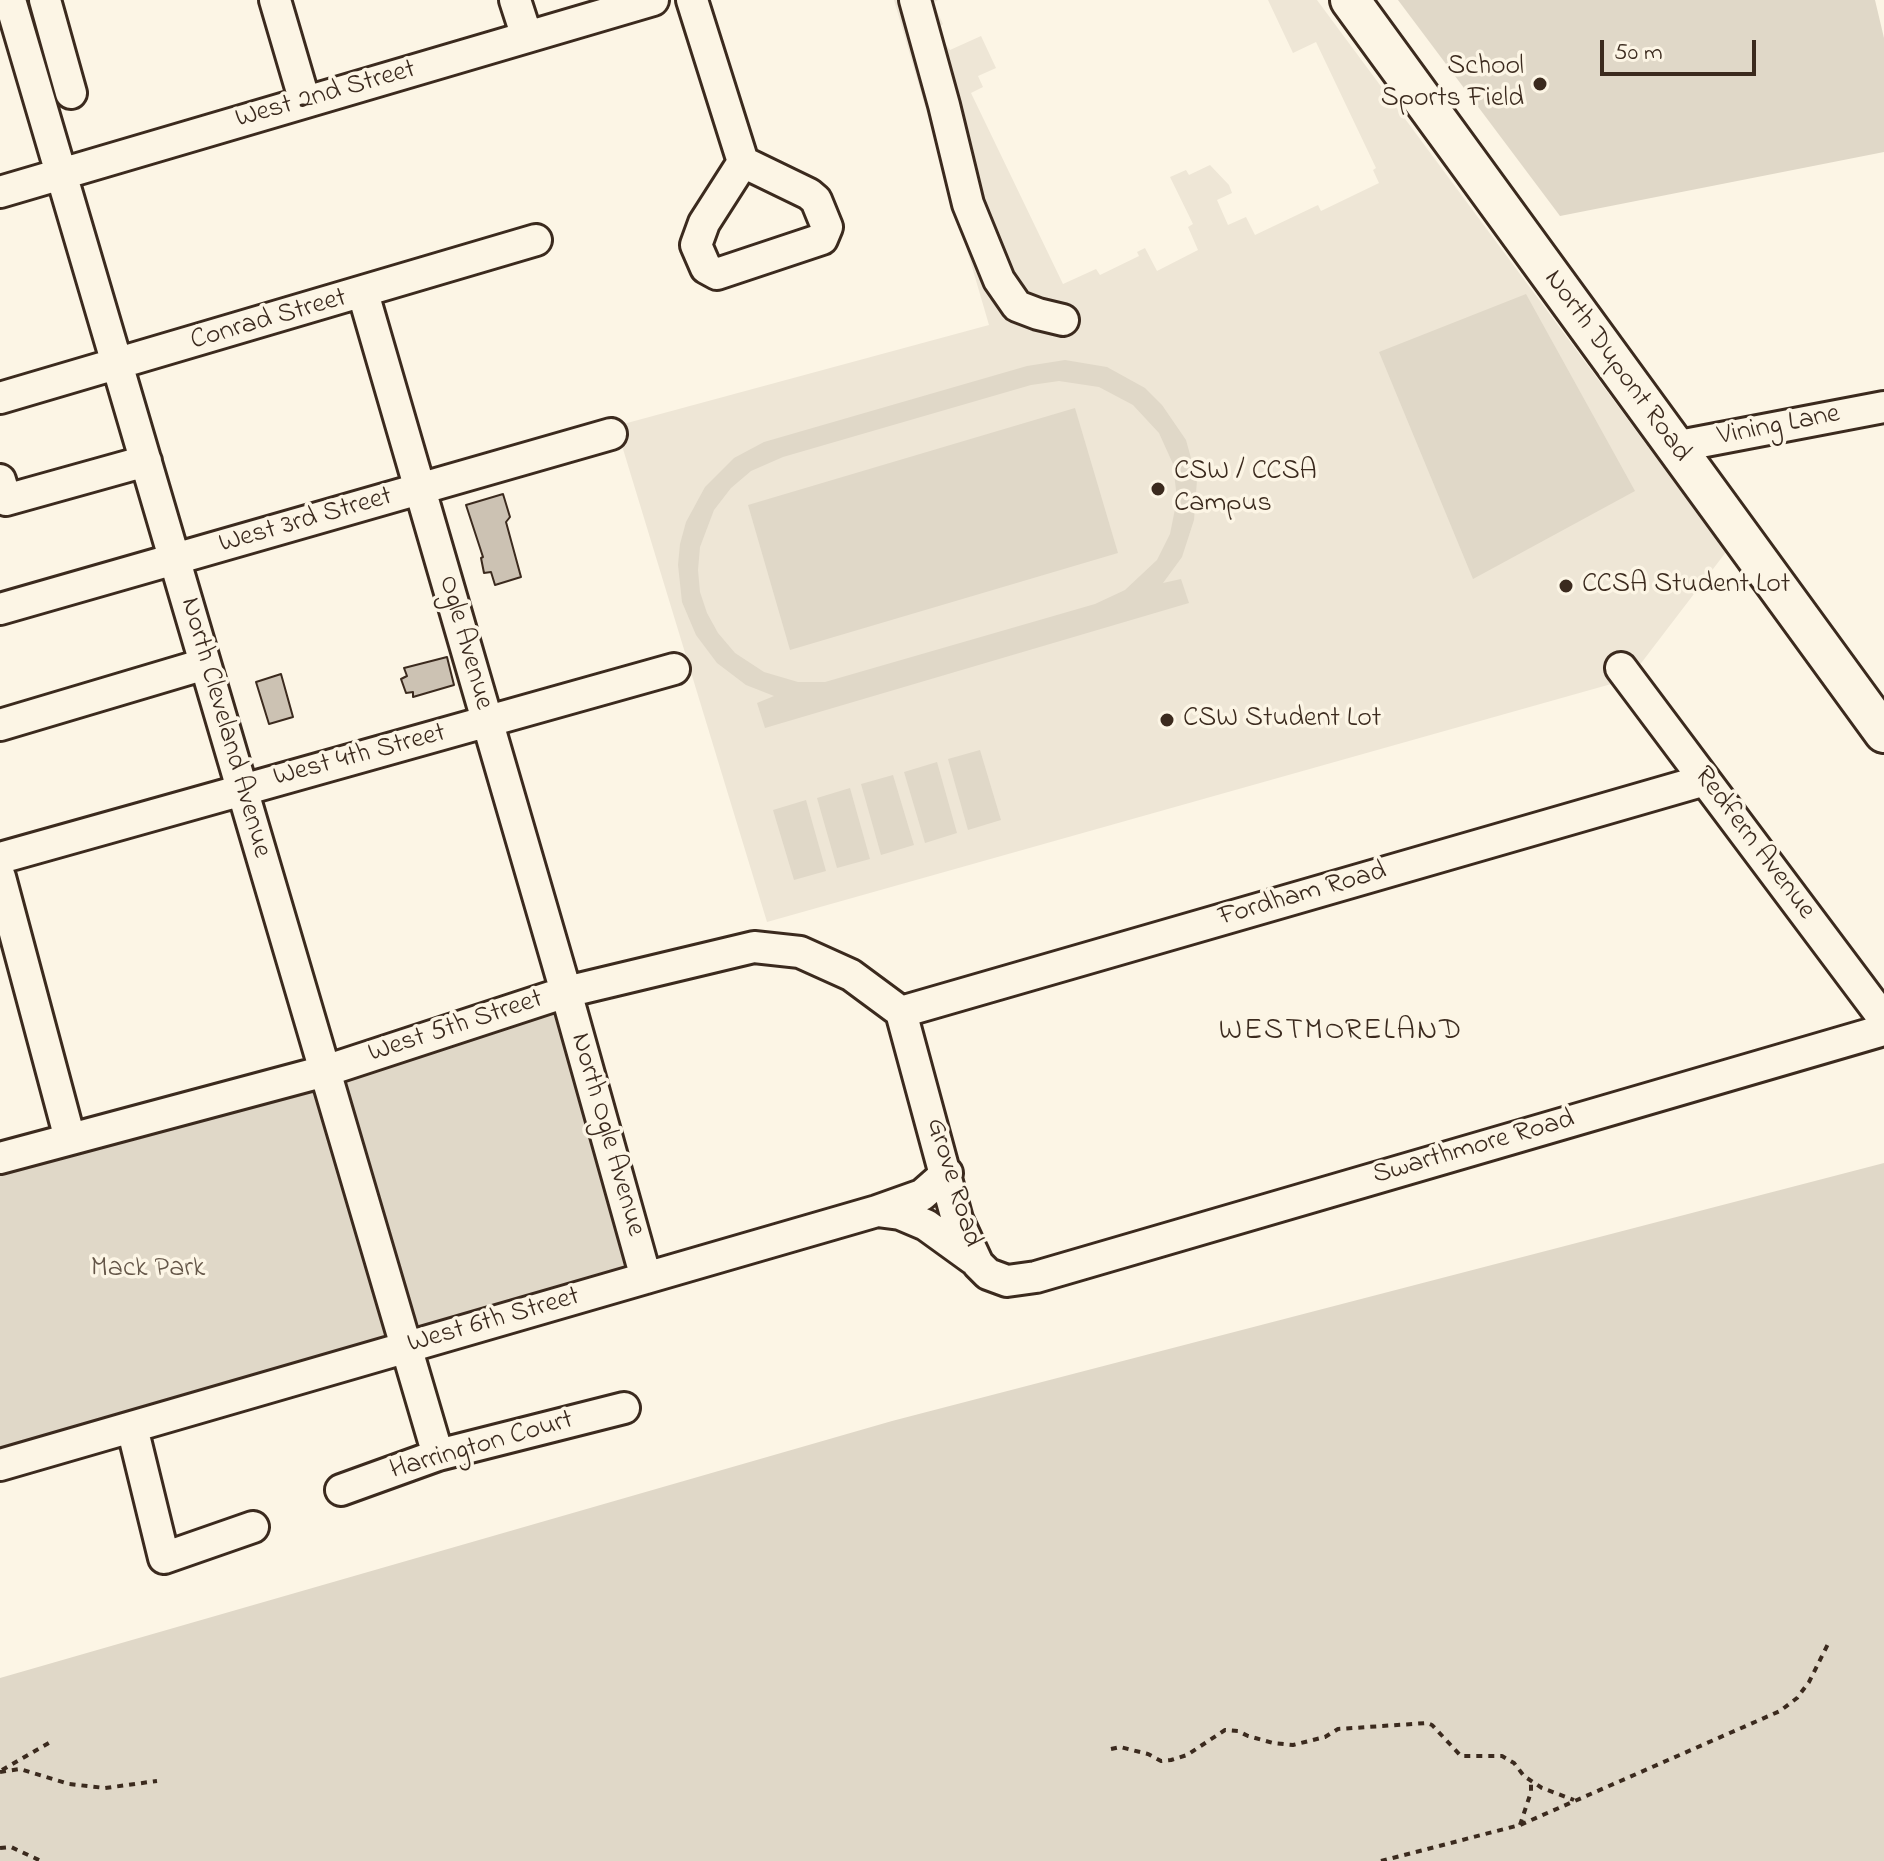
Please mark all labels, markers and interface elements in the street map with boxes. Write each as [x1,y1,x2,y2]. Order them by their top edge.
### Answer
scale bar [1604,24,1760,74]
text: 50 m [1614,36,1663,71]
place label: School Sports Field [1381,51,1524,117]
street label: West 2nd Street [232,54,420,138]
marker: School Sports Field [1531,75,1549,93]
street label: North Dupont Road [1535,264,1697,470]
street label: Conrad Street [187,283,351,359]
street label: Vining Lane [1715,399,1843,455]
place label: CSW / CCSA Campus [1174,456,1317,522]
marker: CSW / CCSA Campus [1149,480,1167,498]
street label: West 3rd Street [216,481,396,563]
place label: CCSA Student Lot [1582,569,1790,603]
street label: Ogle Avenue [429,572,499,714]
marker: CCSA Student Lot [1557,577,1575,595]
street label: North Cleveland Avenue [171,594,277,862]
place label: CSW Student Lot [1183,703,1381,737]
marker: CSW Student Lot [1158,711,1176,729]
street label: West 4th Street [270,718,450,796]
street label: Redfern Avenue [1685,761,1821,927]
street label: Fordham Road [1215,856,1391,936]
street label: West 5th Street [365,984,547,1072]
district label: WESTMORELAND [1219,1015,1463,1051]
street label: North Ogle Avenue [561,1030,651,1240]
street label: Swarthmore Road [1369,1104,1579,1194]
street label: Grove Road [917,1115,987,1251]
park label: Mack Park [91,1253,205,1287]
street label: West 6th Street [404,1281,584,1363]
street label: Harrington Court [387,1405,577,1489]

